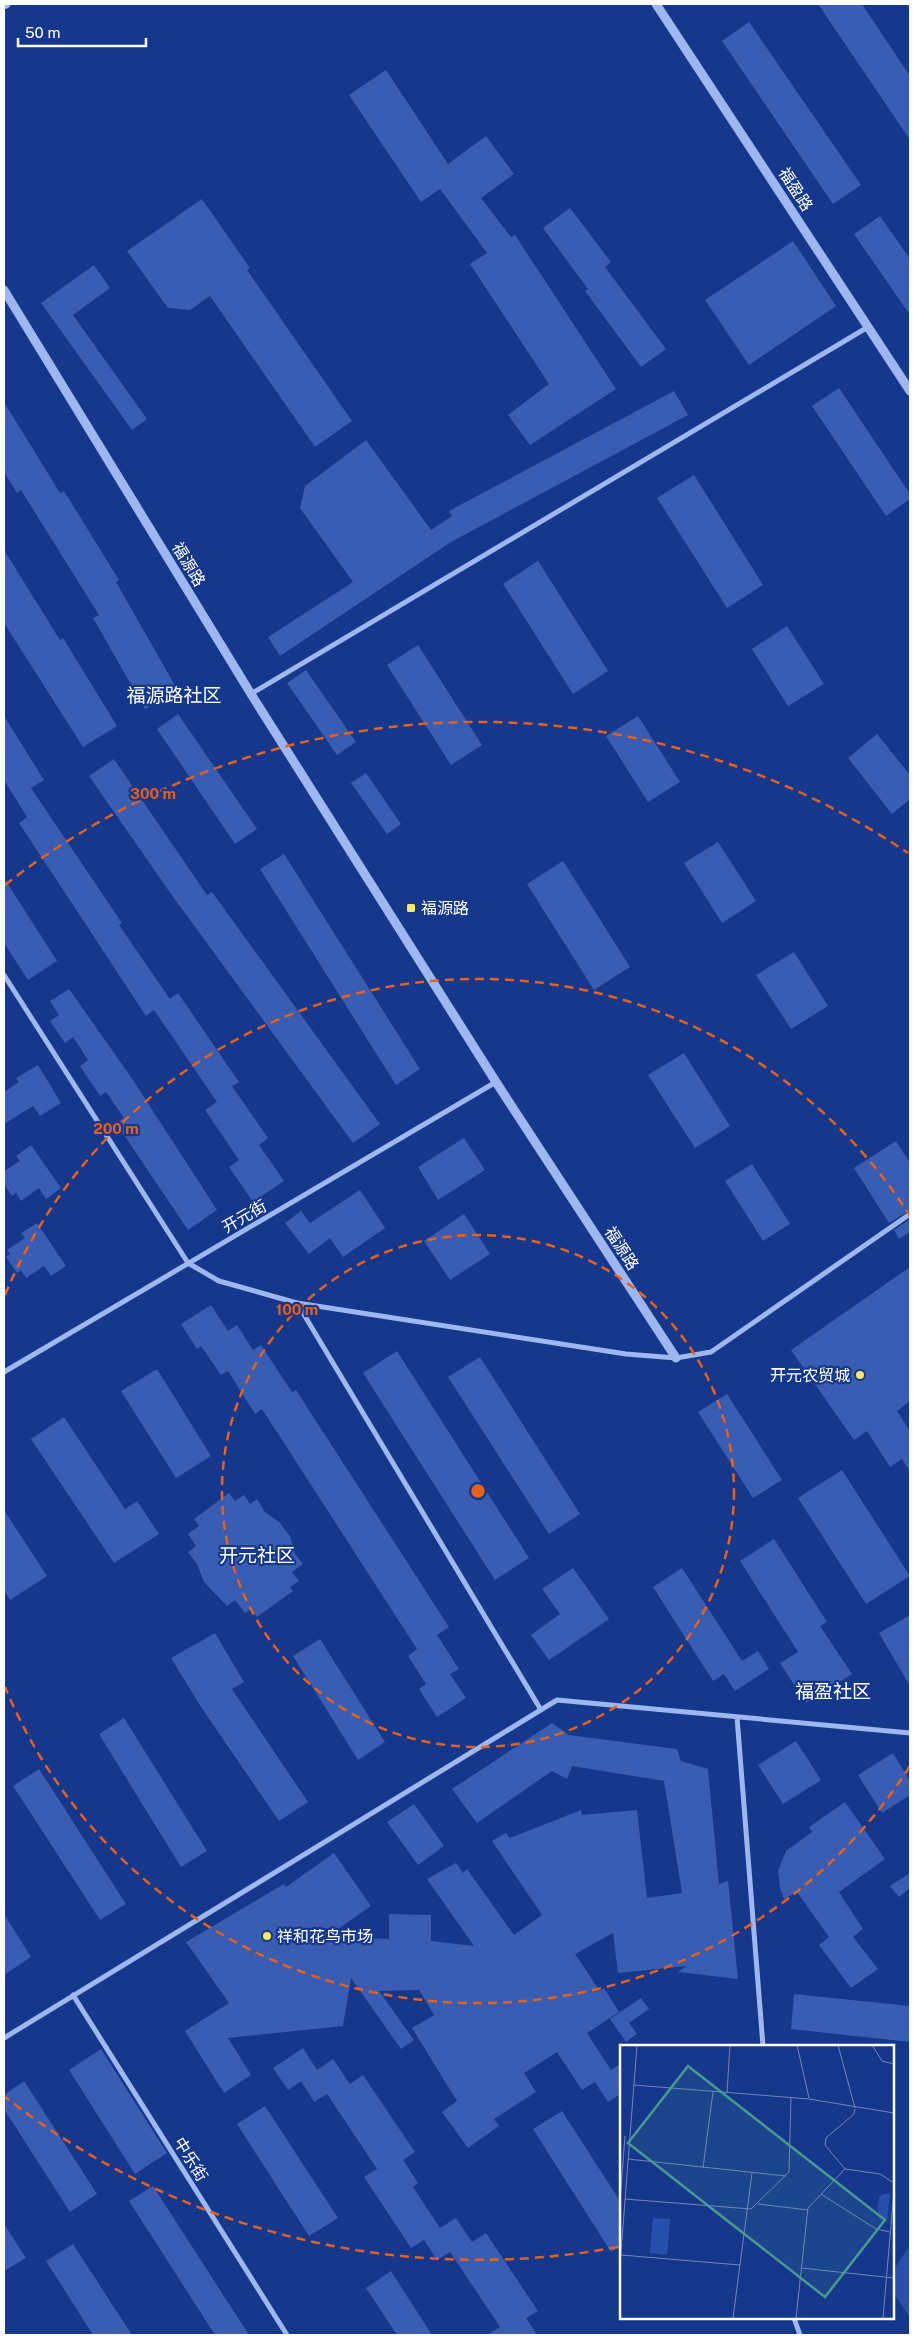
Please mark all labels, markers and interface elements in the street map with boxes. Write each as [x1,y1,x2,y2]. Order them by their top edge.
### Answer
scale bar [18,15,145,47]
text: 50 m [25,24,60,41]
street label: 福盈路 [775,164,817,215]
street label: 福源路 [168,539,209,590]
district label: 福源路社区 [126,684,222,706]
text: 300 m [130,785,176,802]
place label: 福源路 [421,899,469,918]
marker: 福源路 [405,902,417,914]
text: 200 m [93,1120,139,1137]
street label: 开元街 [219,1196,270,1237]
street label: 福源路 [601,1223,643,1274]
text: 100 m [276,1301,318,1318]
place label: 开元农贸城 [770,1366,850,1385]
marker: 开元农贸城 [854,1369,866,1381]
centre of rings [469,1482,487,1500]
district label: 开元社区 [219,1544,295,1566]
district label: 福盈社区 [795,1680,871,1702]
place label: 祥和花鸟市场 [277,1927,373,1946]
marker: 祥和花鸟市场 [261,1930,273,1942]
inset map [620,2045,894,2319]
street label: 中乐街 [170,2134,211,2185]

